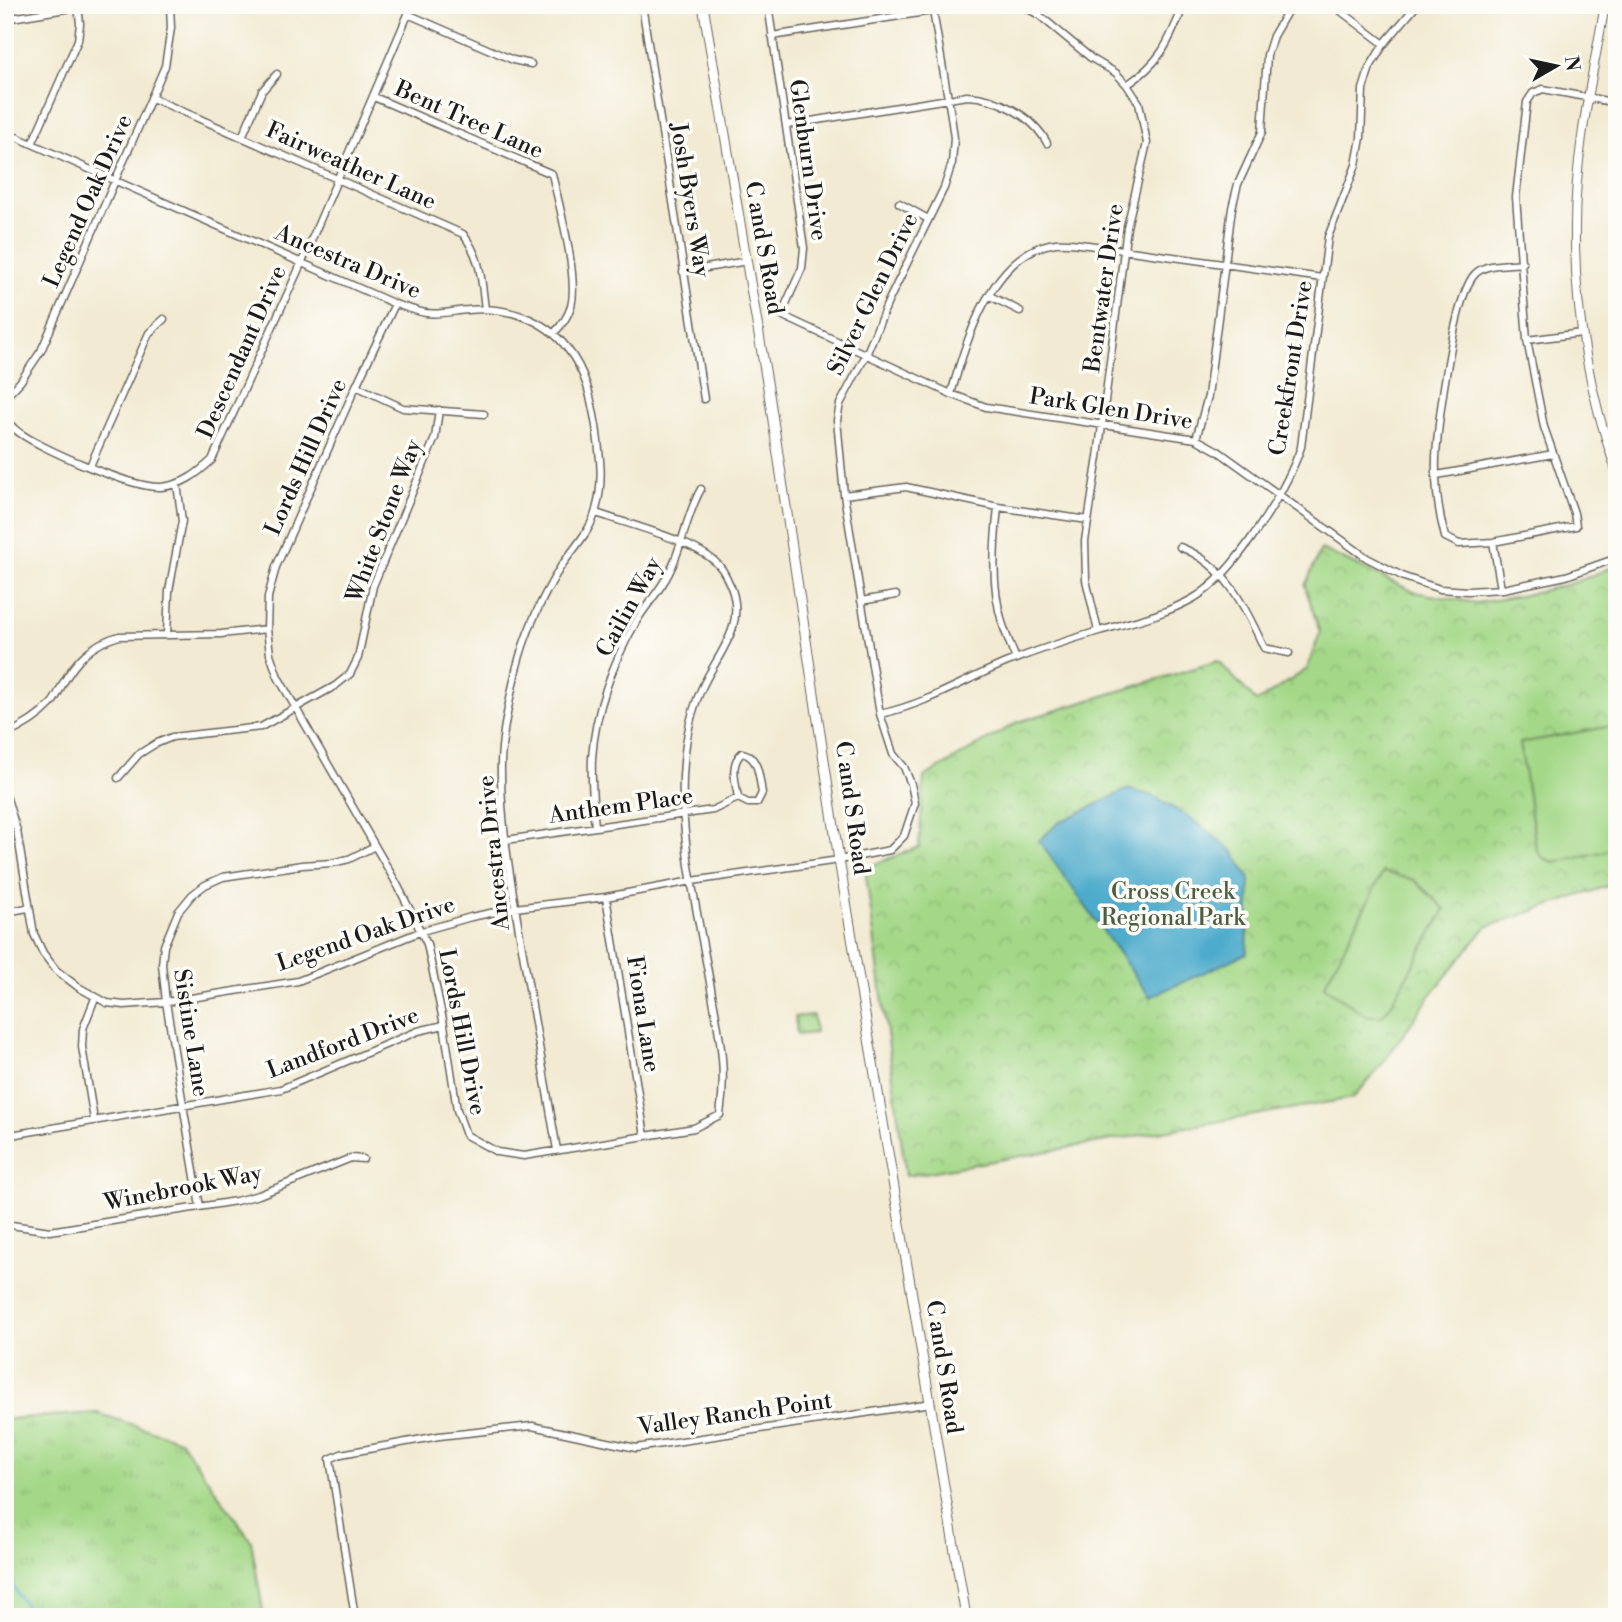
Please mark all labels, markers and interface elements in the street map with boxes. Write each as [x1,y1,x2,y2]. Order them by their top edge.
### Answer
north arrow [1520,32,1590,102]
text: N [1559,54,1585,73]
street label: Bent Tree Lane [390,74,548,165]
street label: Glenburn Drive [783,78,833,242]
street label: Legend Oak Drive [37,110,139,292]
street label: Fairweather Lane [262,116,440,216]
street label: Josh Byers Way [664,120,716,280]
street label: C and S Road [738,179,790,317]
street label: Bentwater Drive [1078,202,1130,375]
street label: Silver Glen Drive [822,208,924,380]
street label: Ancestra Drive [270,218,425,305]
street label: Descendant Drive [191,261,293,443]
street label: Creekfront Drive [1263,278,1319,458]
street label: Lords Hill Drive [259,374,353,540]
street label: Park Glen Drive [1027,382,1195,436]
street label: White Stone Way [340,435,428,607]
street label: Cailin Way [590,551,668,662]
street label: C and S Road [829,739,875,877]
street label: Ancestra Drive [472,774,516,933]
street label: Anthem Place [546,782,695,830]
park label: Cross Creek Regional Park [1101,878,1246,932]
street label: Legend Oak Drive [273,890,459,978]
street label: Lords Hill Drive [432,947,492,1117]
street label: Fiona Lane [620,954,666,1074]
street label: Sistine Lane [167,967,215,1099]
street label: Landford Drive [263,1001,423,1085]
street label: Winebrook Way [101,1159,265,1217]
street label: C and S Road [920,1298,968,1436]
street label: Valley Ranch Point [635,1387,834,1442]

